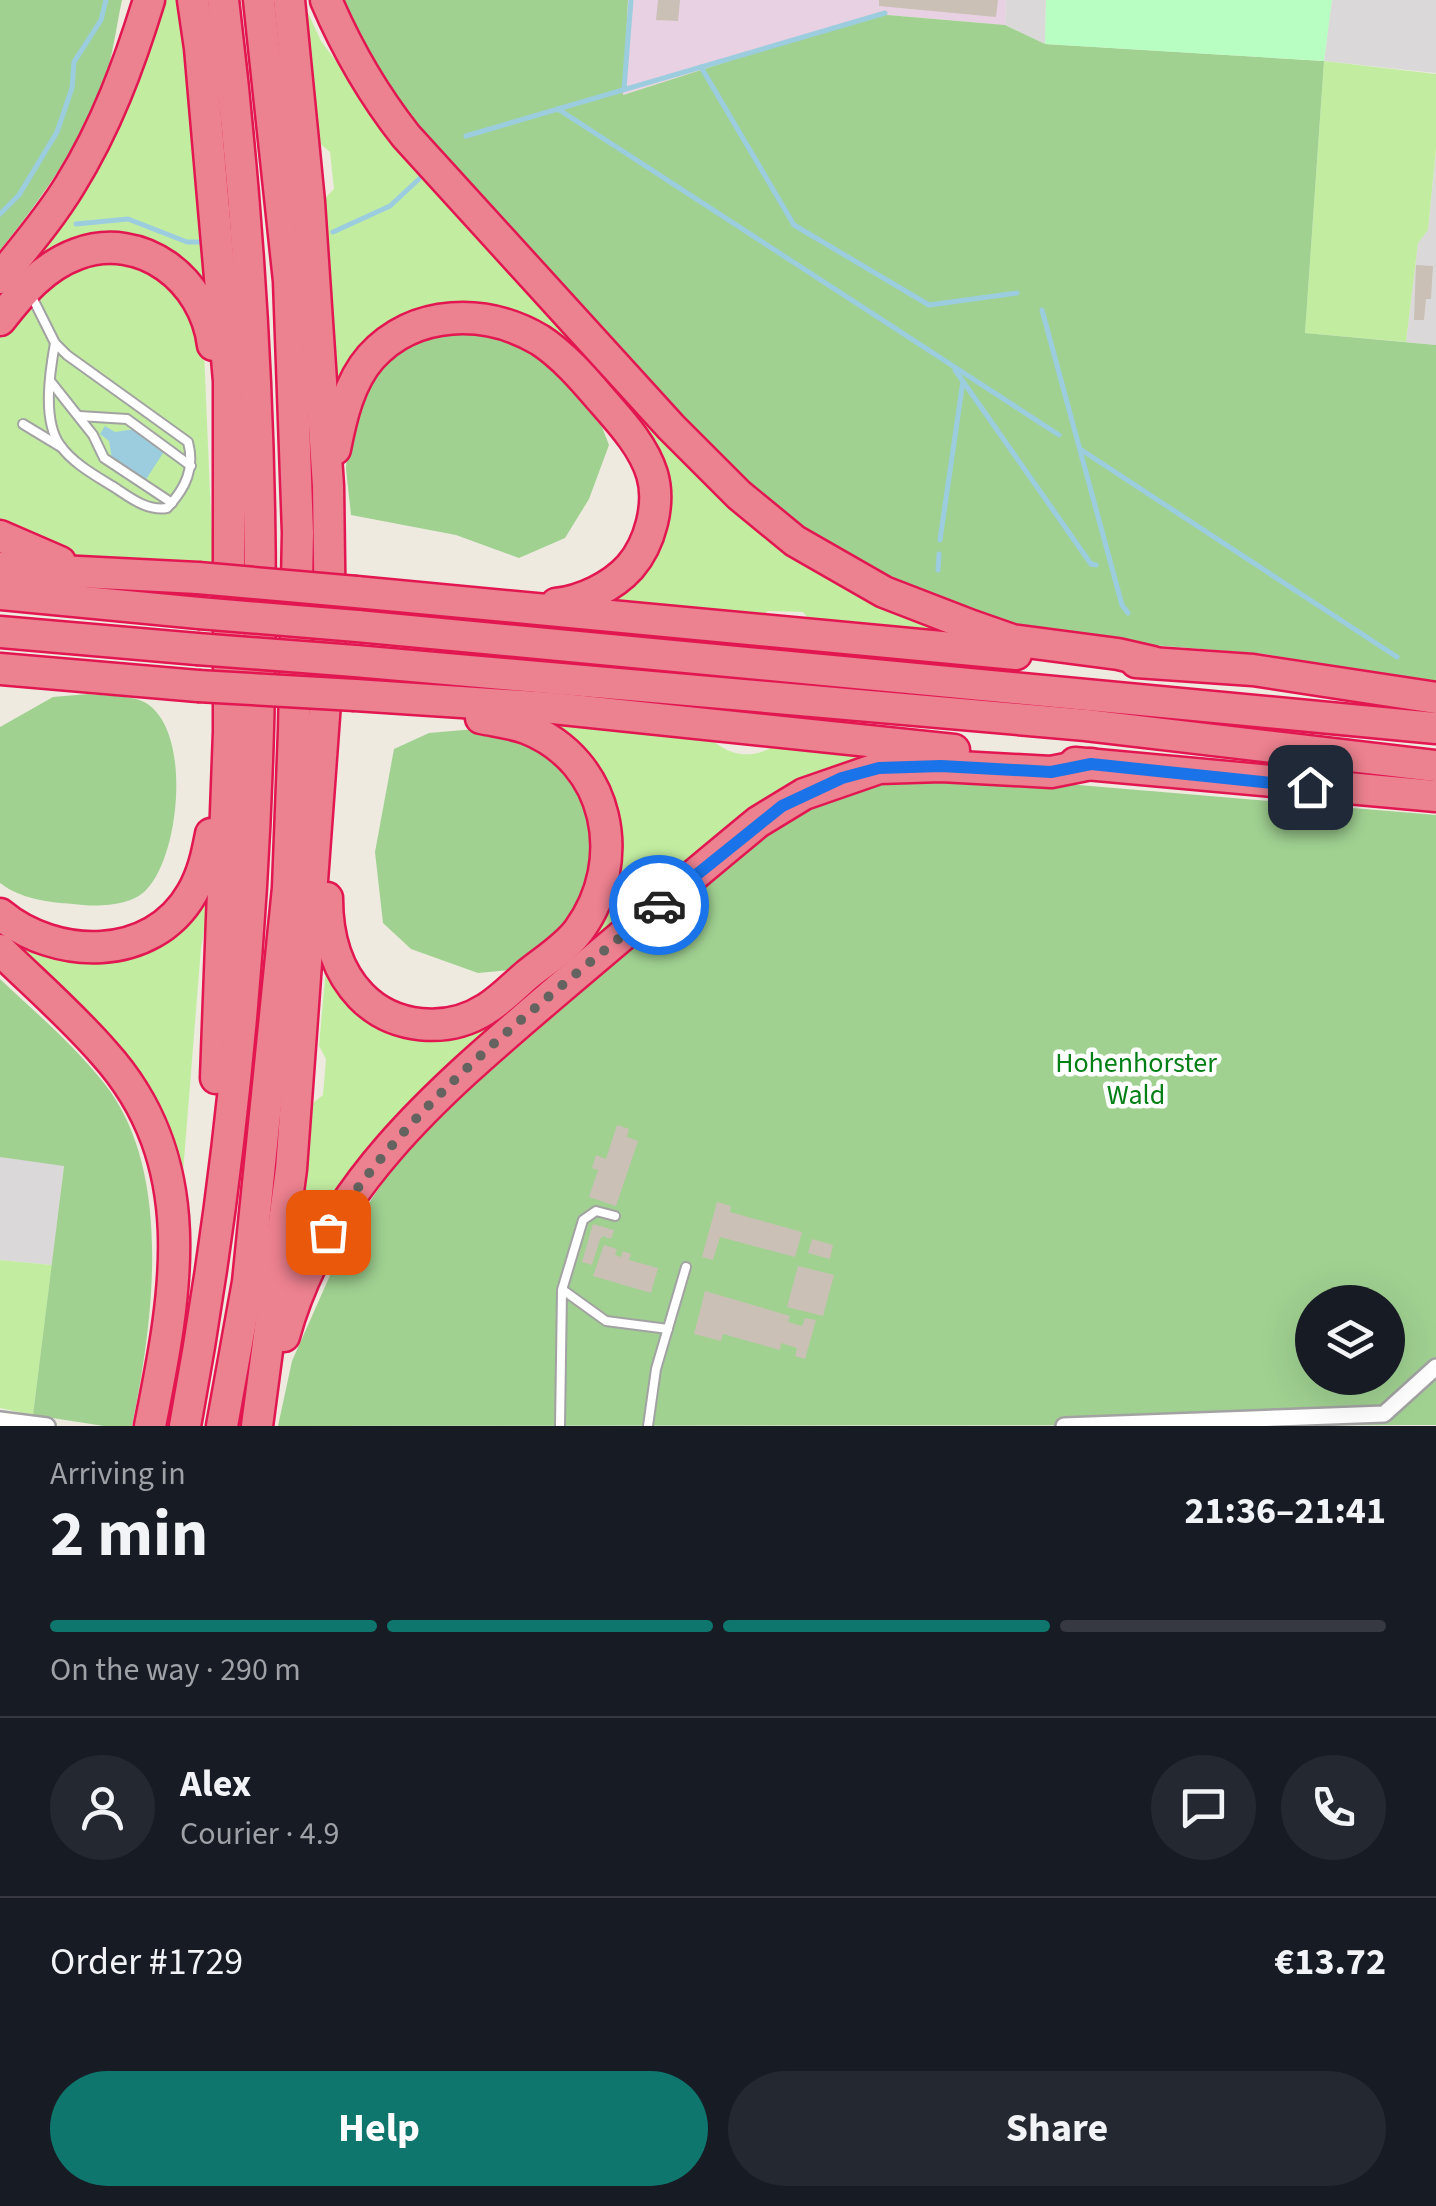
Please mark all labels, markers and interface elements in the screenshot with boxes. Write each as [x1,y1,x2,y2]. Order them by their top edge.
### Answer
pin [1268,745,1353,830]
icon: home [1283,760,1338,815]
courier [609,855,709,955]
icon: car [632,878,687,933]
park label: Hohenhorster Wald [1055,1043,1217,1115]
pin [286,1190,371,1275]
icon: bag [301,1205,356,1260]
map controls [1295,1285,1405,1395]
button: layers [1295,1285,1405,1395]
text: Arriving in [50,1451,186,1497]
text: 21:36–21:41 [1184,1484,1386,1538]
text: 2 min [50,1488,208,1581]
text: On the way · 290 m [50,1647,301,1693]
button: person [50,1755,155,1860]
button: chat [1151,1755,1256,1860]
button: phone [1281,1755,1386,1860]
text: Alex [180,1757,251,1811]
text: Courier · 4.9 [180,1811,340,1857]
text: Order #1729 [50,1935,243,1989]
text: €13.72 [1274,1935,1386,1989]
button: Help [50,2071,708,2186]
button: Share [728,2071,1386,2186]

